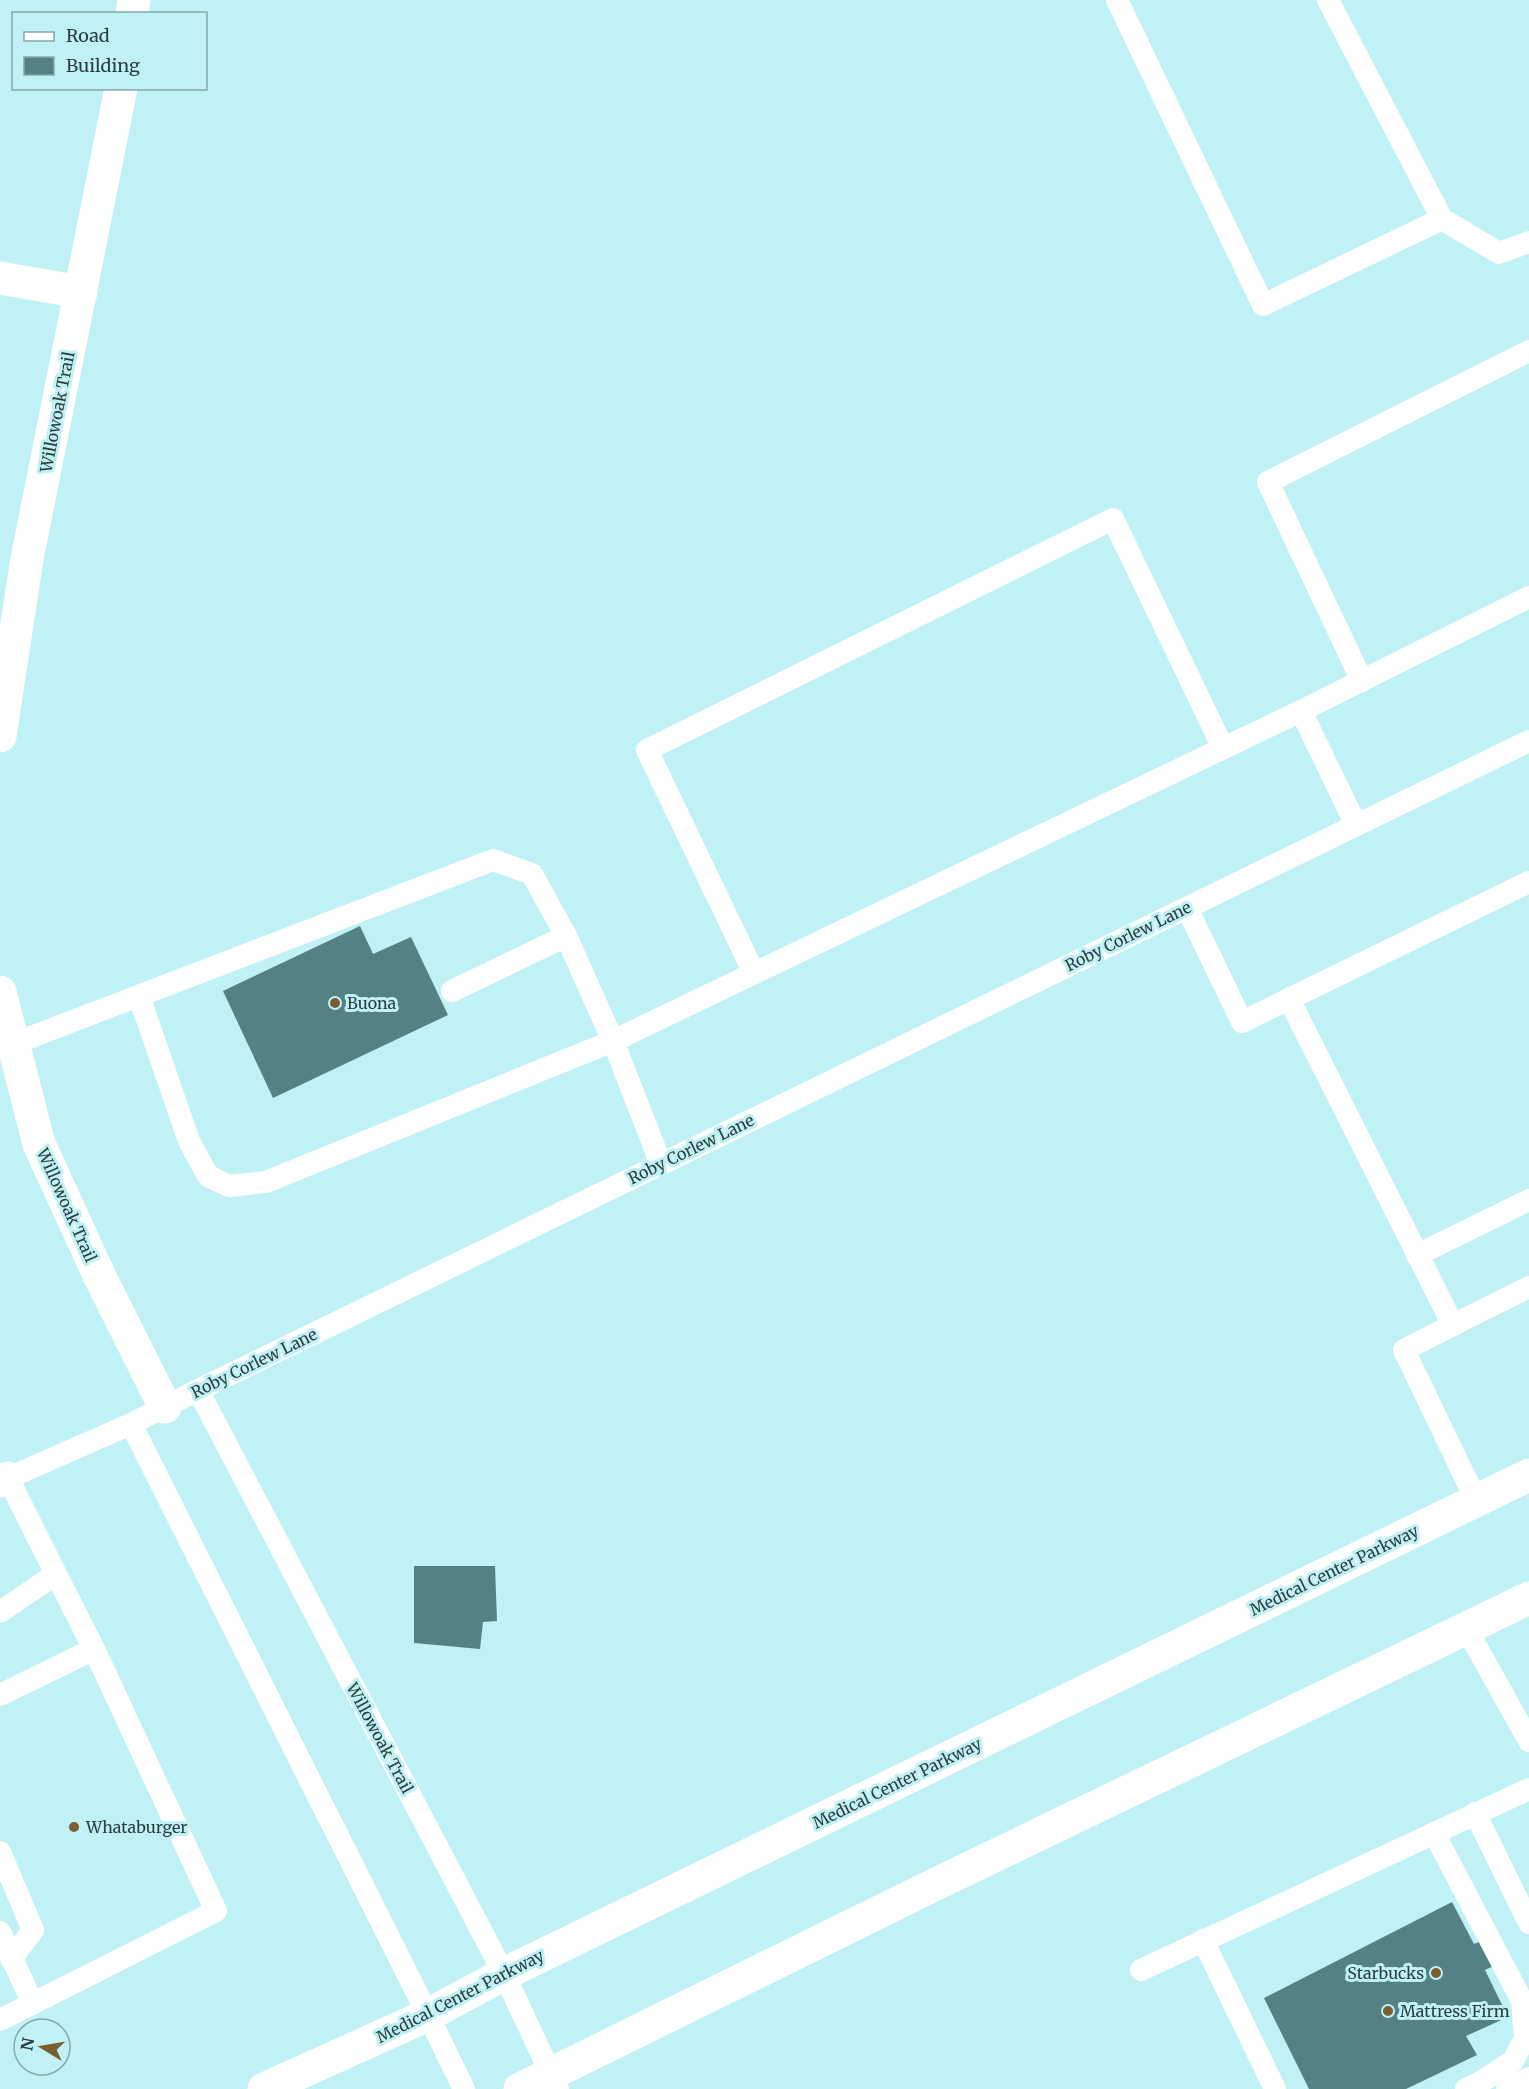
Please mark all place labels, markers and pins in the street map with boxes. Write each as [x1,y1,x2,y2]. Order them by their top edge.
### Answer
place label: Buona [347,993,397,1013]
marker: Buona [328,996,342,1010]
place label: Whataburger [85,1817,188,1837]
marker: Whataburger [67,1820,81,1834]
place label: Starbucks [1347,1963,1424,1983]
marker: Starbucks [1429,1966,1443,1980]
place label: Mattress Firm [1400,2001,1510,2021]
marker: Mattress Firm [1381,2004,1395,2018]

